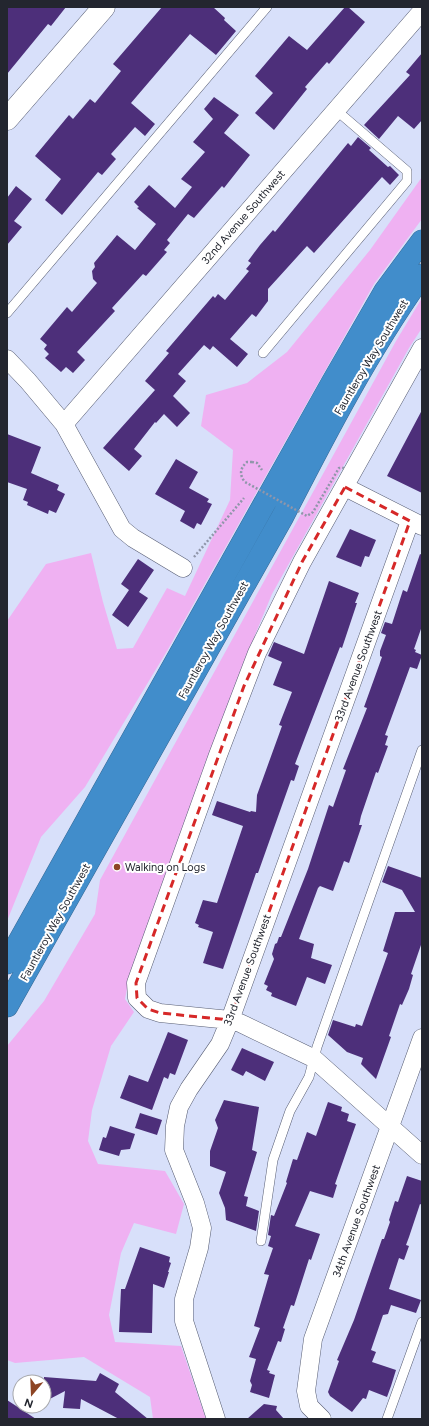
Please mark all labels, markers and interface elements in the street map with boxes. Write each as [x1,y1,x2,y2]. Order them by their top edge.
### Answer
street label: 32nd Avenue Southwest [199,168,288,267]
street label: Fauntleroy Way Southwest [332,297,411,417]
street label: Fauntleroy Way Southwest [176,579,251,701]
street label: 33rd Avenue Southwest [332,608,385,724]
street label: Fauntleroy Way Southwest [18,861,93,983]
place label: Walking on Logs [125,861,205,874]
marker: Walking on Logs [112,862,122,872]
street label: 33rd Avenue Southwest [221,912,274,1028]
street label: 34th Avenue Southwest [330,1163,383,1279]
north arrow [12,1374,52,1414]
text: N [23,1395,35,1411]

